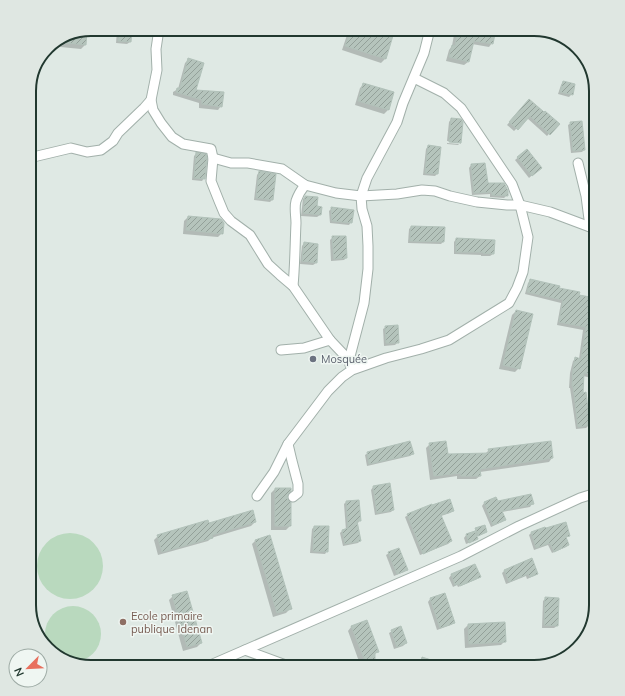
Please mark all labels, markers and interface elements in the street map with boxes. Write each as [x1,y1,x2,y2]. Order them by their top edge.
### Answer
place label: Mosquée [321,352,367,366]
marker: Mosquée [308,354,318,364]
place label: Ecole primaire publique Idenan [131,609,213,636]
marker: Ecole primaire publique Idenan [118,617,128,627]
north arrow [8,648,48,688]
text: N [11,665,27,679]

